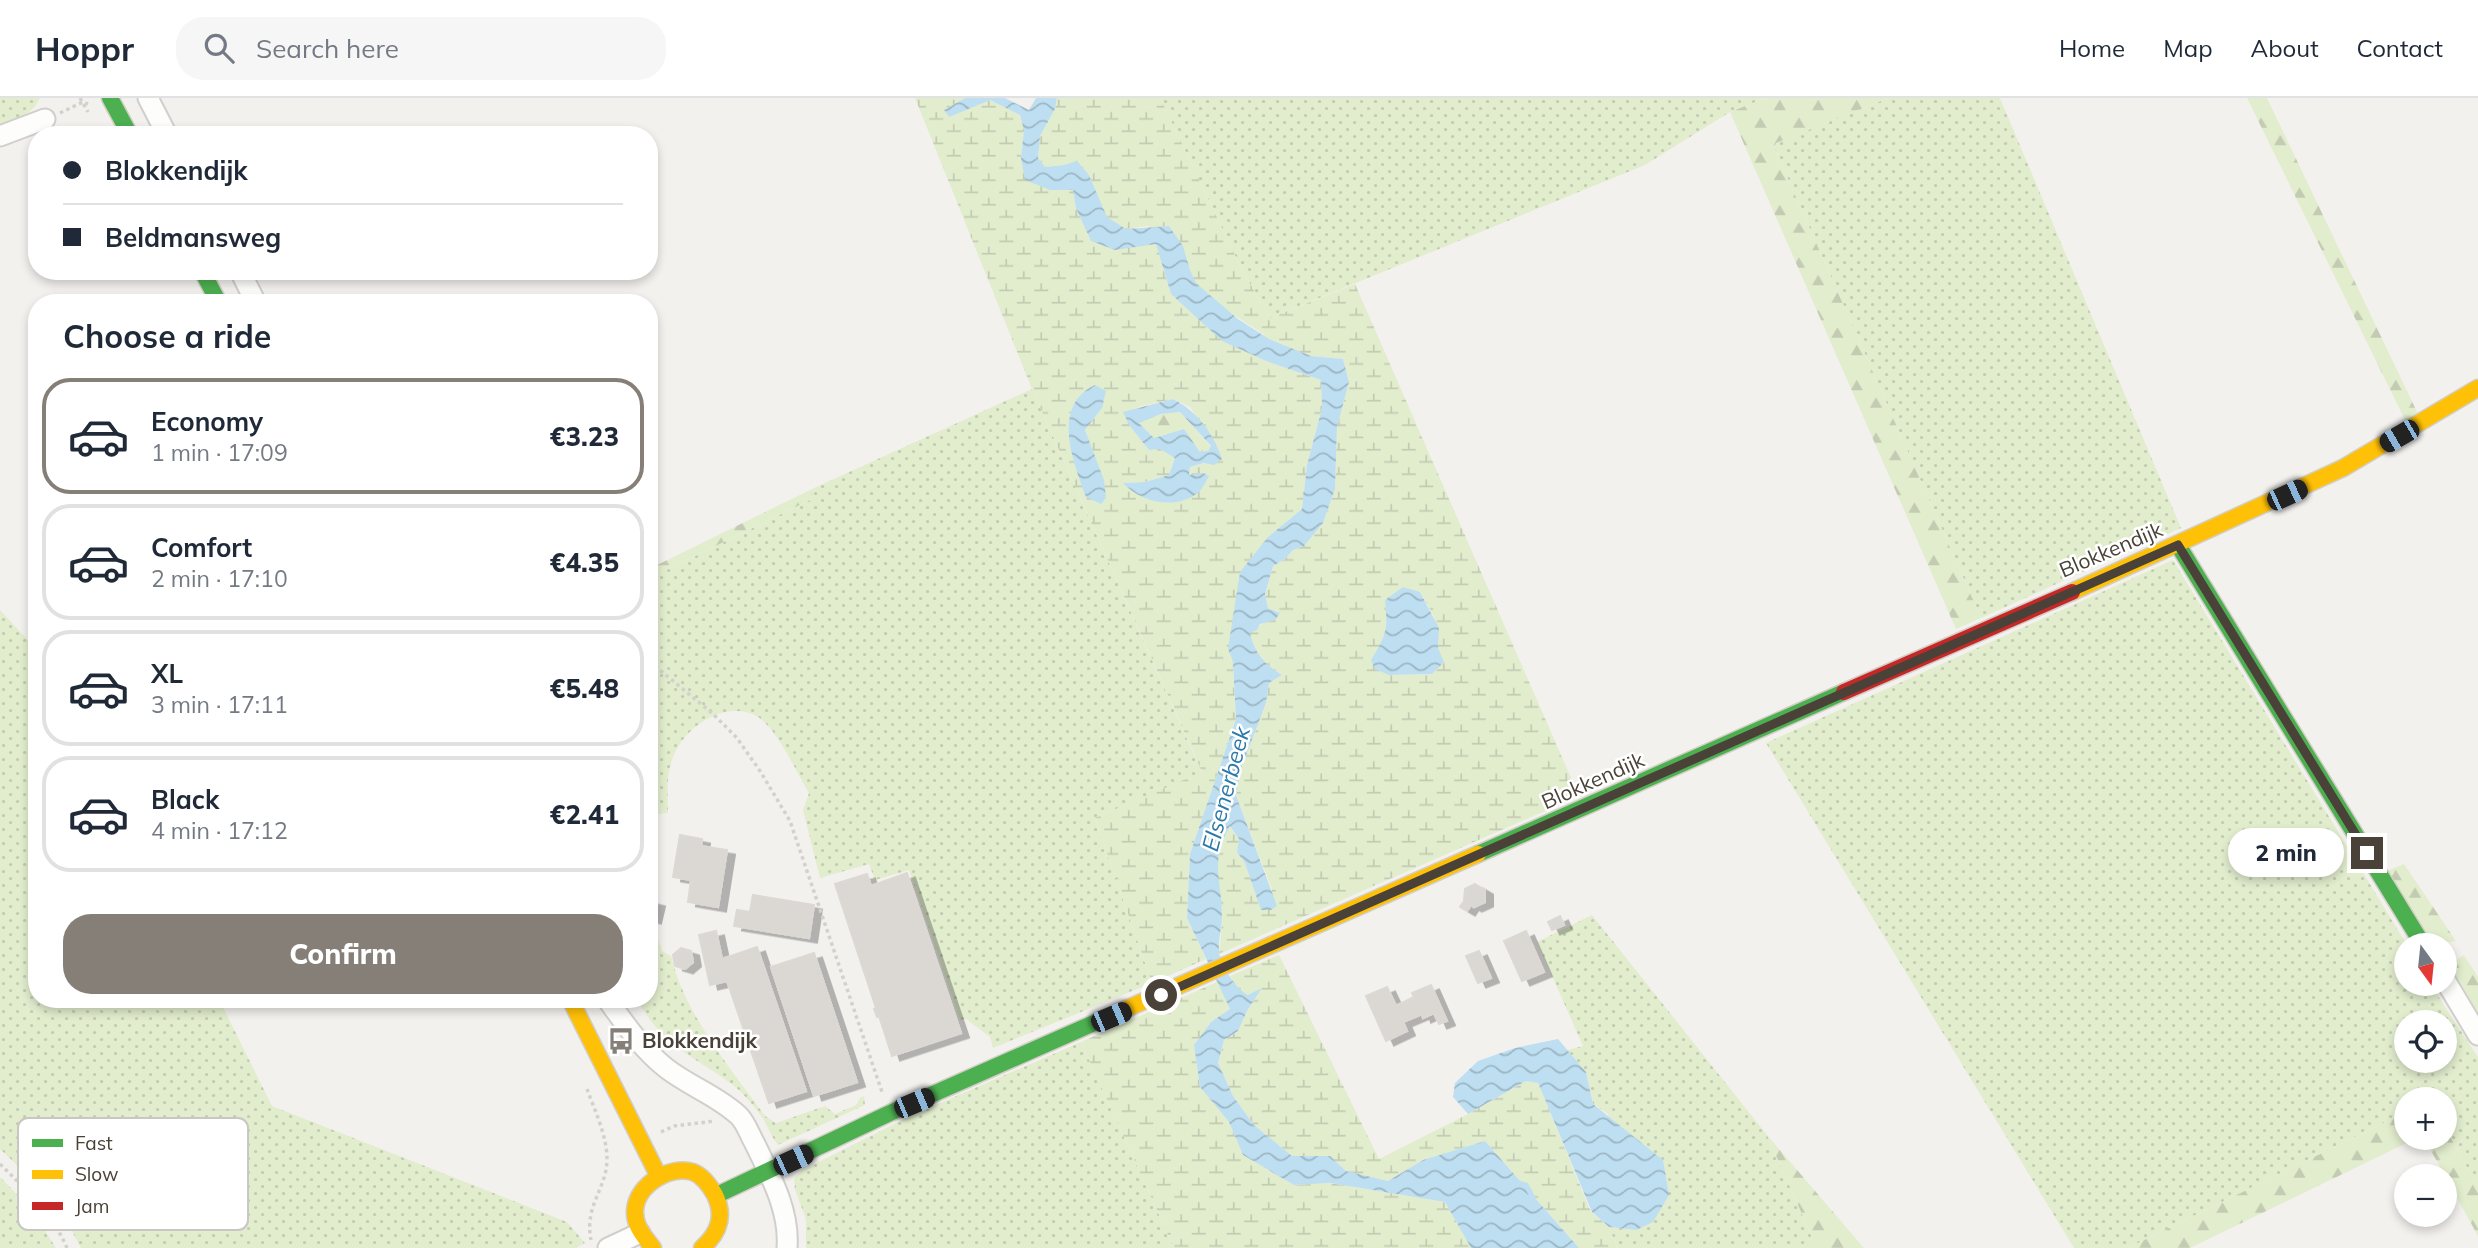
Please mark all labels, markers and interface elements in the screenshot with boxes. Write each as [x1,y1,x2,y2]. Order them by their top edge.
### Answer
search box [176,17,666,80]
text: Hoppr [35,28,134,69]
icon: search [200,29,238,67]
text: Search here [256,32,399,65]
text: Home [2059,33,2125,63]
text: Map [2163,33,2213,63]
text: About [2251,33,2319,63]
text: Contact [2357,33,2443,63]
text: Blokkendijk [105,154,248,187]
text: Beldmansweg [105,221,281,254]
text: Choose a ride [63,316,271,356]
icon: car [67,405,130,468]
text: Economy [151,405,263,438]
car [2376,416,2423,456]
text: €3.23 [550,420,619,453]
text: 1 min · 17:09 [151,438,288,467]
car [2264,477,2311,513]
street label: Blokkendijk [2055,516,2166,582]
icon: car [67,531,130,594]
text: Comfort [151,531,252,564]
text: €4.35 [550,546,619,579]
text: 2 min · 17:10 [151,564,288,593]
icon: car [67,657,130,720]
text: XL [151,657,183,690]
text: €5.48 [550,672,619,705]
text: 3 min · 17:11 [151,690,288,719]
water label: Elsenerbeek [1195,722,1256,854]
street label: Blokkendijk [1537,746,1648,814]
icon: car [67,783,130,846]
text: Black [151,783,219,816]
text: €2.41 [550,798,619,831]
text: 4 min · 17:12 [151,816,288,845]
callout: 2 min [2227,828,2342,878]
route end [2351,837,2383,869]
text: 2 min [2255,838,2317,867]
button: Confirm [63,914,623,994]
north arrow [2394,933,2457,996]
map controls [2394,933,2457,1227]
route start [1145,979,1177,1011]
car [1088,999,1135,1035]
button: locate [2394,1010,2457,1073]
bus stop icon: Blokkendijk [606,1026,636,1056]
place label: Blokkendijk [642,1027,758,1053]
car [891,1085,938,1121]
button: + [2394,1087,2457,1150]
legend [18,1118,248,1230]
text: Fast [75,1131,113,1155]
car [770,1142,817,1178]
text: Slow [75,1162,119,1186]
button: − [2394,1164,2457,1227]
text: Jam [75,1194,109,1218]

